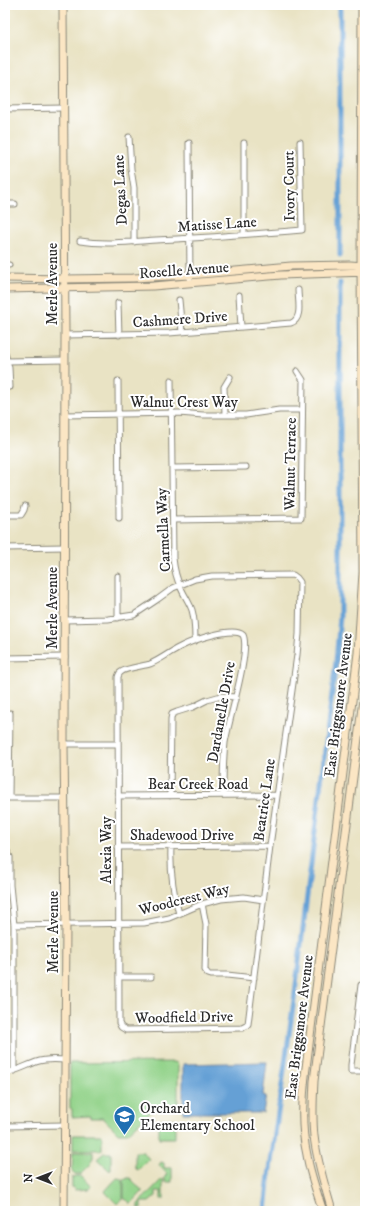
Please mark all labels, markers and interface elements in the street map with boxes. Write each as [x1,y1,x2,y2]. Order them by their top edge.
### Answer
street label: Ivory Court [279,150,300,221]
street label: Degas Lane [109,154,132,226]
street label: Matisse Lane [177,212,257,237]
street label: Merle Avenue [43,243,62,325]
street label: Roselle Avenue [138,258,230,283]
street label: Cashmere Drive [132,307,228,332]
street label: Walnut Crest Way [129,393,239,412]
street label: Walnut Terrace [280,417,301,512]
street label: Carmella Way [152,487,175,573]
street label: Merle Avenue [43,567,62,649]
street label: East Briggsmore Avenue [320,632,357,778]
street label: Dardanelle Drive [203,660,240,764]
street label: Beatrice Lane [249,757,280,843]
street label: Bear Creek Road [148,775,249,794]
street label: Alexia Way [97,815,116,884]
street label: Shadewood Drive [130,826,234,845]
street label: Woodcrest Way [136,879,232,920]
street label: Merle Avenue [44,891,63,973]
street label: East Briggsmore Avenue [281,954,318,1100]
street label: Woodfield Drive [134,1007,233,1028]
place label: Orchard Elementary School [140,1099,255,1135]
school or university icon: Orchard Elementary School [112,1104,138,1137]
north arrow [18,1158,58,1198]
text: N [22,1173,36,1183]

